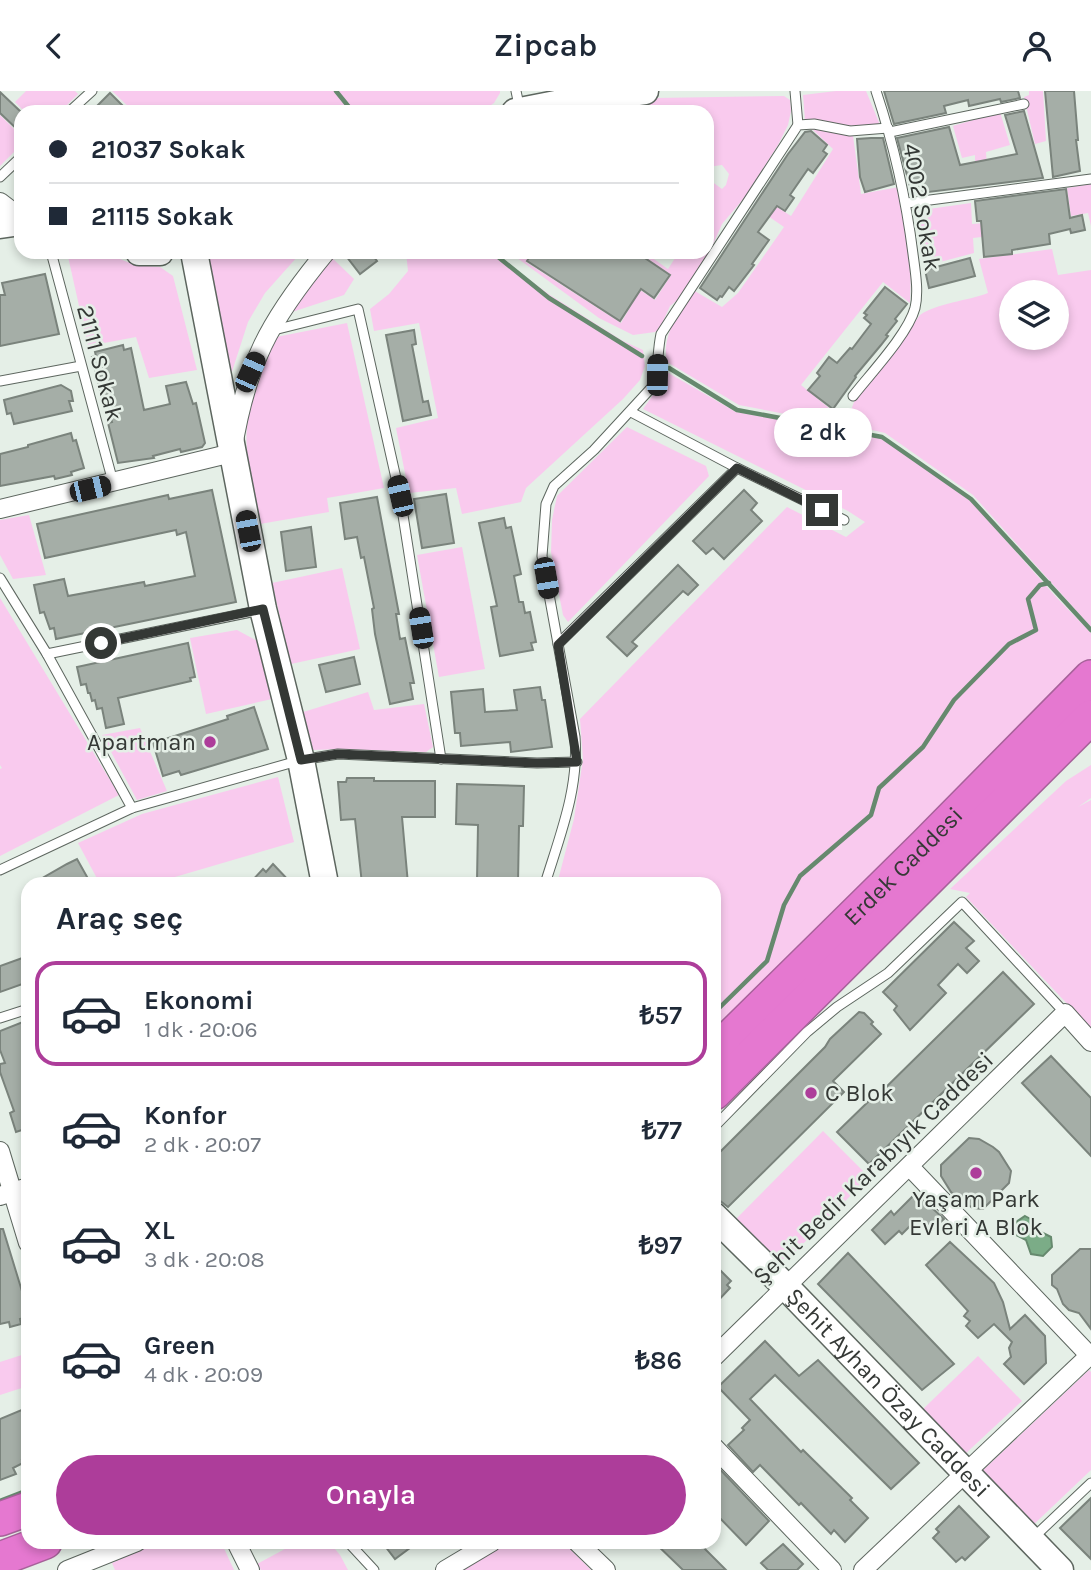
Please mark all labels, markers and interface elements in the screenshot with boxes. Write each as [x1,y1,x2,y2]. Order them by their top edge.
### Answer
icon: back [35,27,73,65]
text: Zipcab [493,27,598,64]
icon: person [1018,27,1056,65]
text: 21037 Sokak [91,134,245,165]
street label: 4002 Sokak [897,141,947,273]
text: 21115 Sokak [91,201,234,232]
map controls [999,280,1069,350]
button: layers [999,280,1069,350]
street label: 21111 Sokak [71,302,129,424]
car [232,349,269,395]
car [647,354,668,396]
callout: 2 dk [773,409,871,457]
text: 2 dk [800,419,846,446]
car [386,473,415,519]
car [68,474,113,504]
route end [806,494,838,526]
car [234,508,263,554]
car [533,555,560,601]
car [408,606,435,650]
route start [85,627,117,659]
place label: Apartman [87,728,196,756]
marker: Apartman [202,734,218,750]
street label: Erdek Caddesi [838,801,969,931]
text: Araç seç [56,900,183,937]
icon: car [60,982,123,1045]
text: Ekonomi [144,985,253,1016]
text: ₺57 [639,1000,682,1031]
text: 1 dk · 20:06 [144,1016,258,1043]
street label: Şehit Bedir Karabıyık Caddesi [747,1046,999,1290]
place label: C Blok [825,1079,894,1107]
marker: C Blok [803,1085,819,1101]
icon: car [60,1097,123,1160]
text: Konfor [144,1100,226,1131]
text: ₺77 [642,1115,682,1146]
text: 2 dk · 20:07 [144,1131,261,1158]
marker: Yaşam Park Evleri A Blok [968,1165,984,1181]
place label: Yaşam Park Evleri A Blok [909,1185,1043,1241]
icon: car [60,1212,123,1275]
text: XL [144,1215,175,1246]
text: ₺97 [639,1230,682,1261]
text: 3 dk · 20:08 [144,1246,265,1273]
street label: Şehit Ayhan Özay Caddesi [780,1282,996,1503]
icon: car [60,1327,123,1390]
text: Green [144,1330,216,1361]
text: ₺86 [635,1345,682,1376]
text: 4 dk · 20:09 [144,1361,263,1388]
button: Onayla [56,1455,686,1535]

